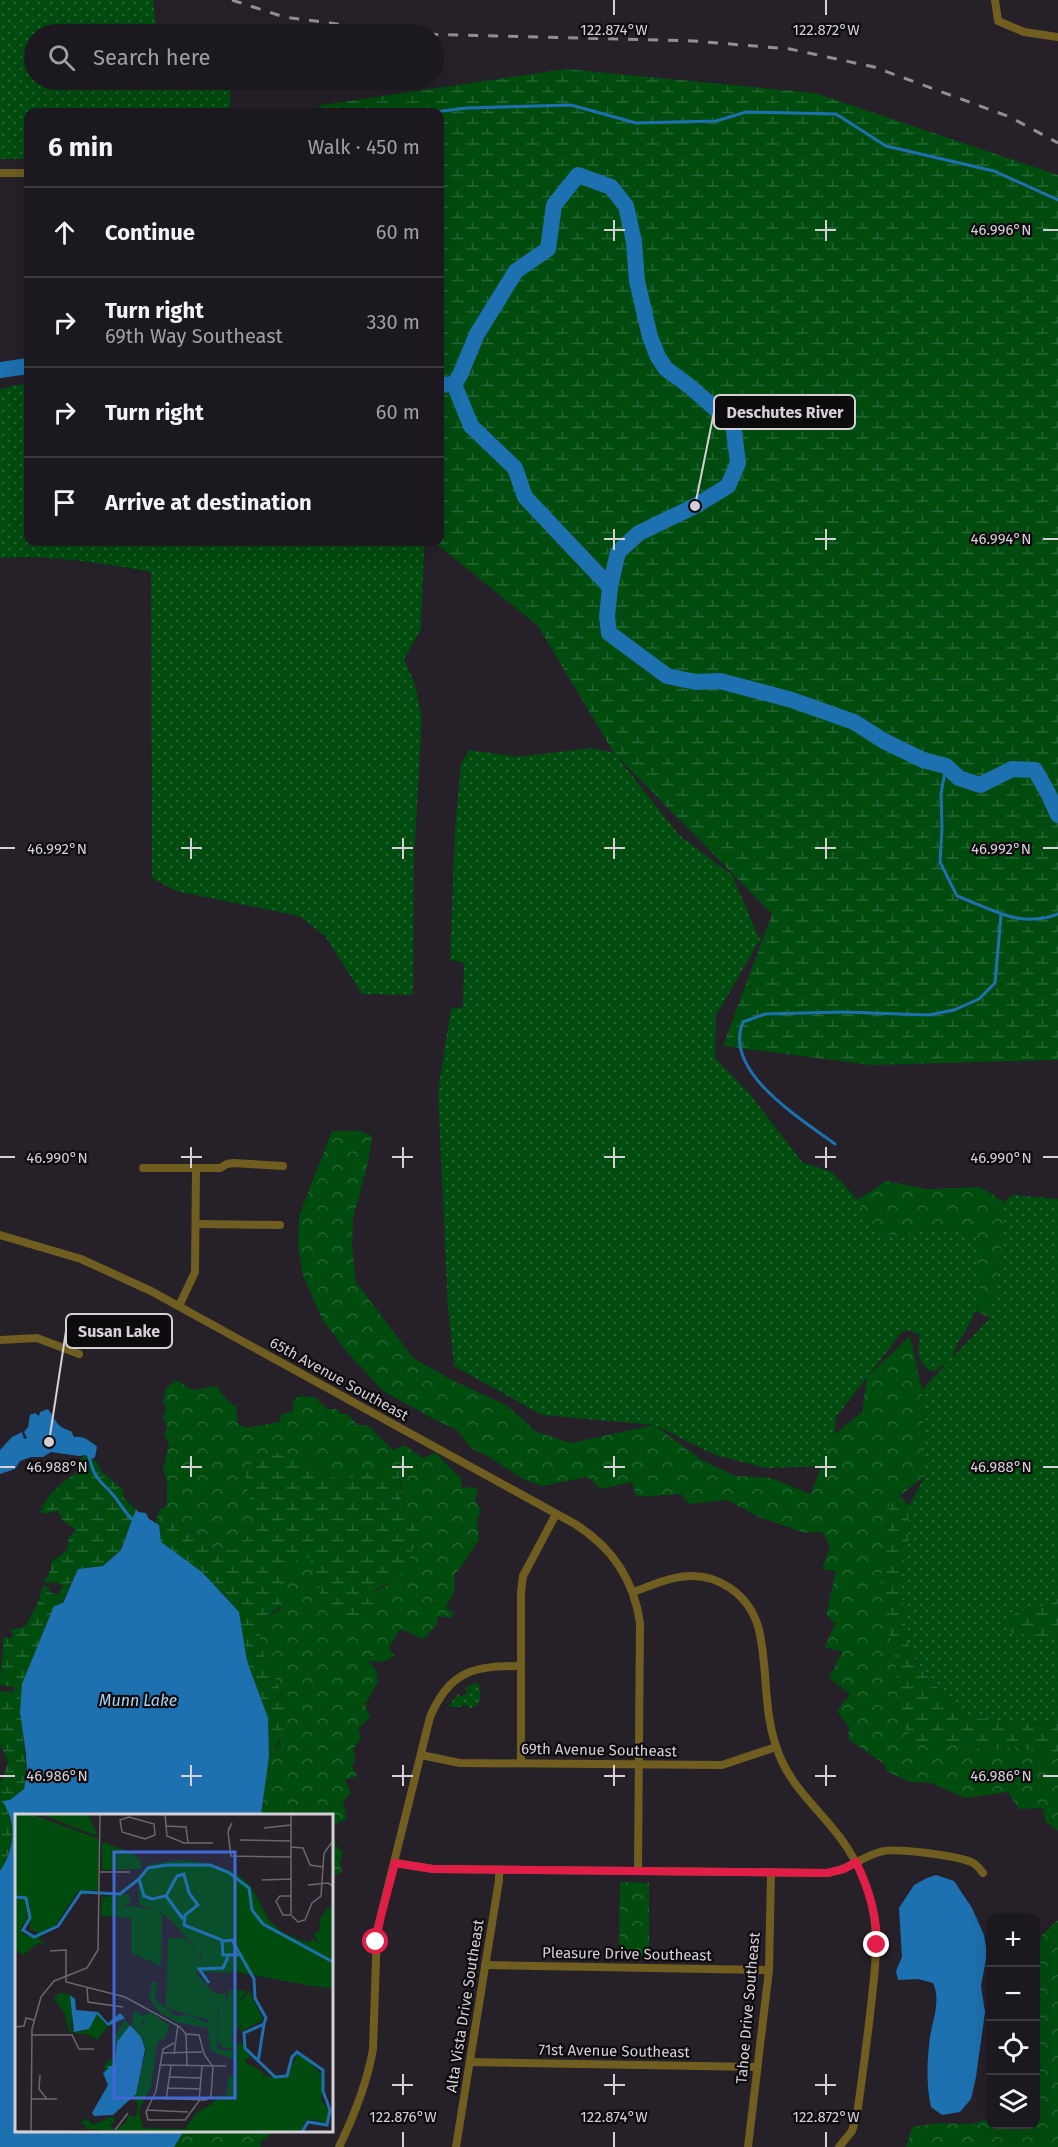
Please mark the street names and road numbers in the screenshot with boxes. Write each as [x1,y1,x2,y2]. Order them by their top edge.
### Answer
street label: 65th Avenue Southeast [267,1333,412,1425]
street label: 69th Avenue Southeast [521,1740,678,1760]
street label: Alta Vista Drive Southeast [442,1918,488,2094]
street label: Tahoe Drive Southeast [732,1931,764,2085]
street label: Pleasure Drive Southeast [542,1944,713,1964]
street label: 71st Avenue Southeast [538,2041,690,2061]

